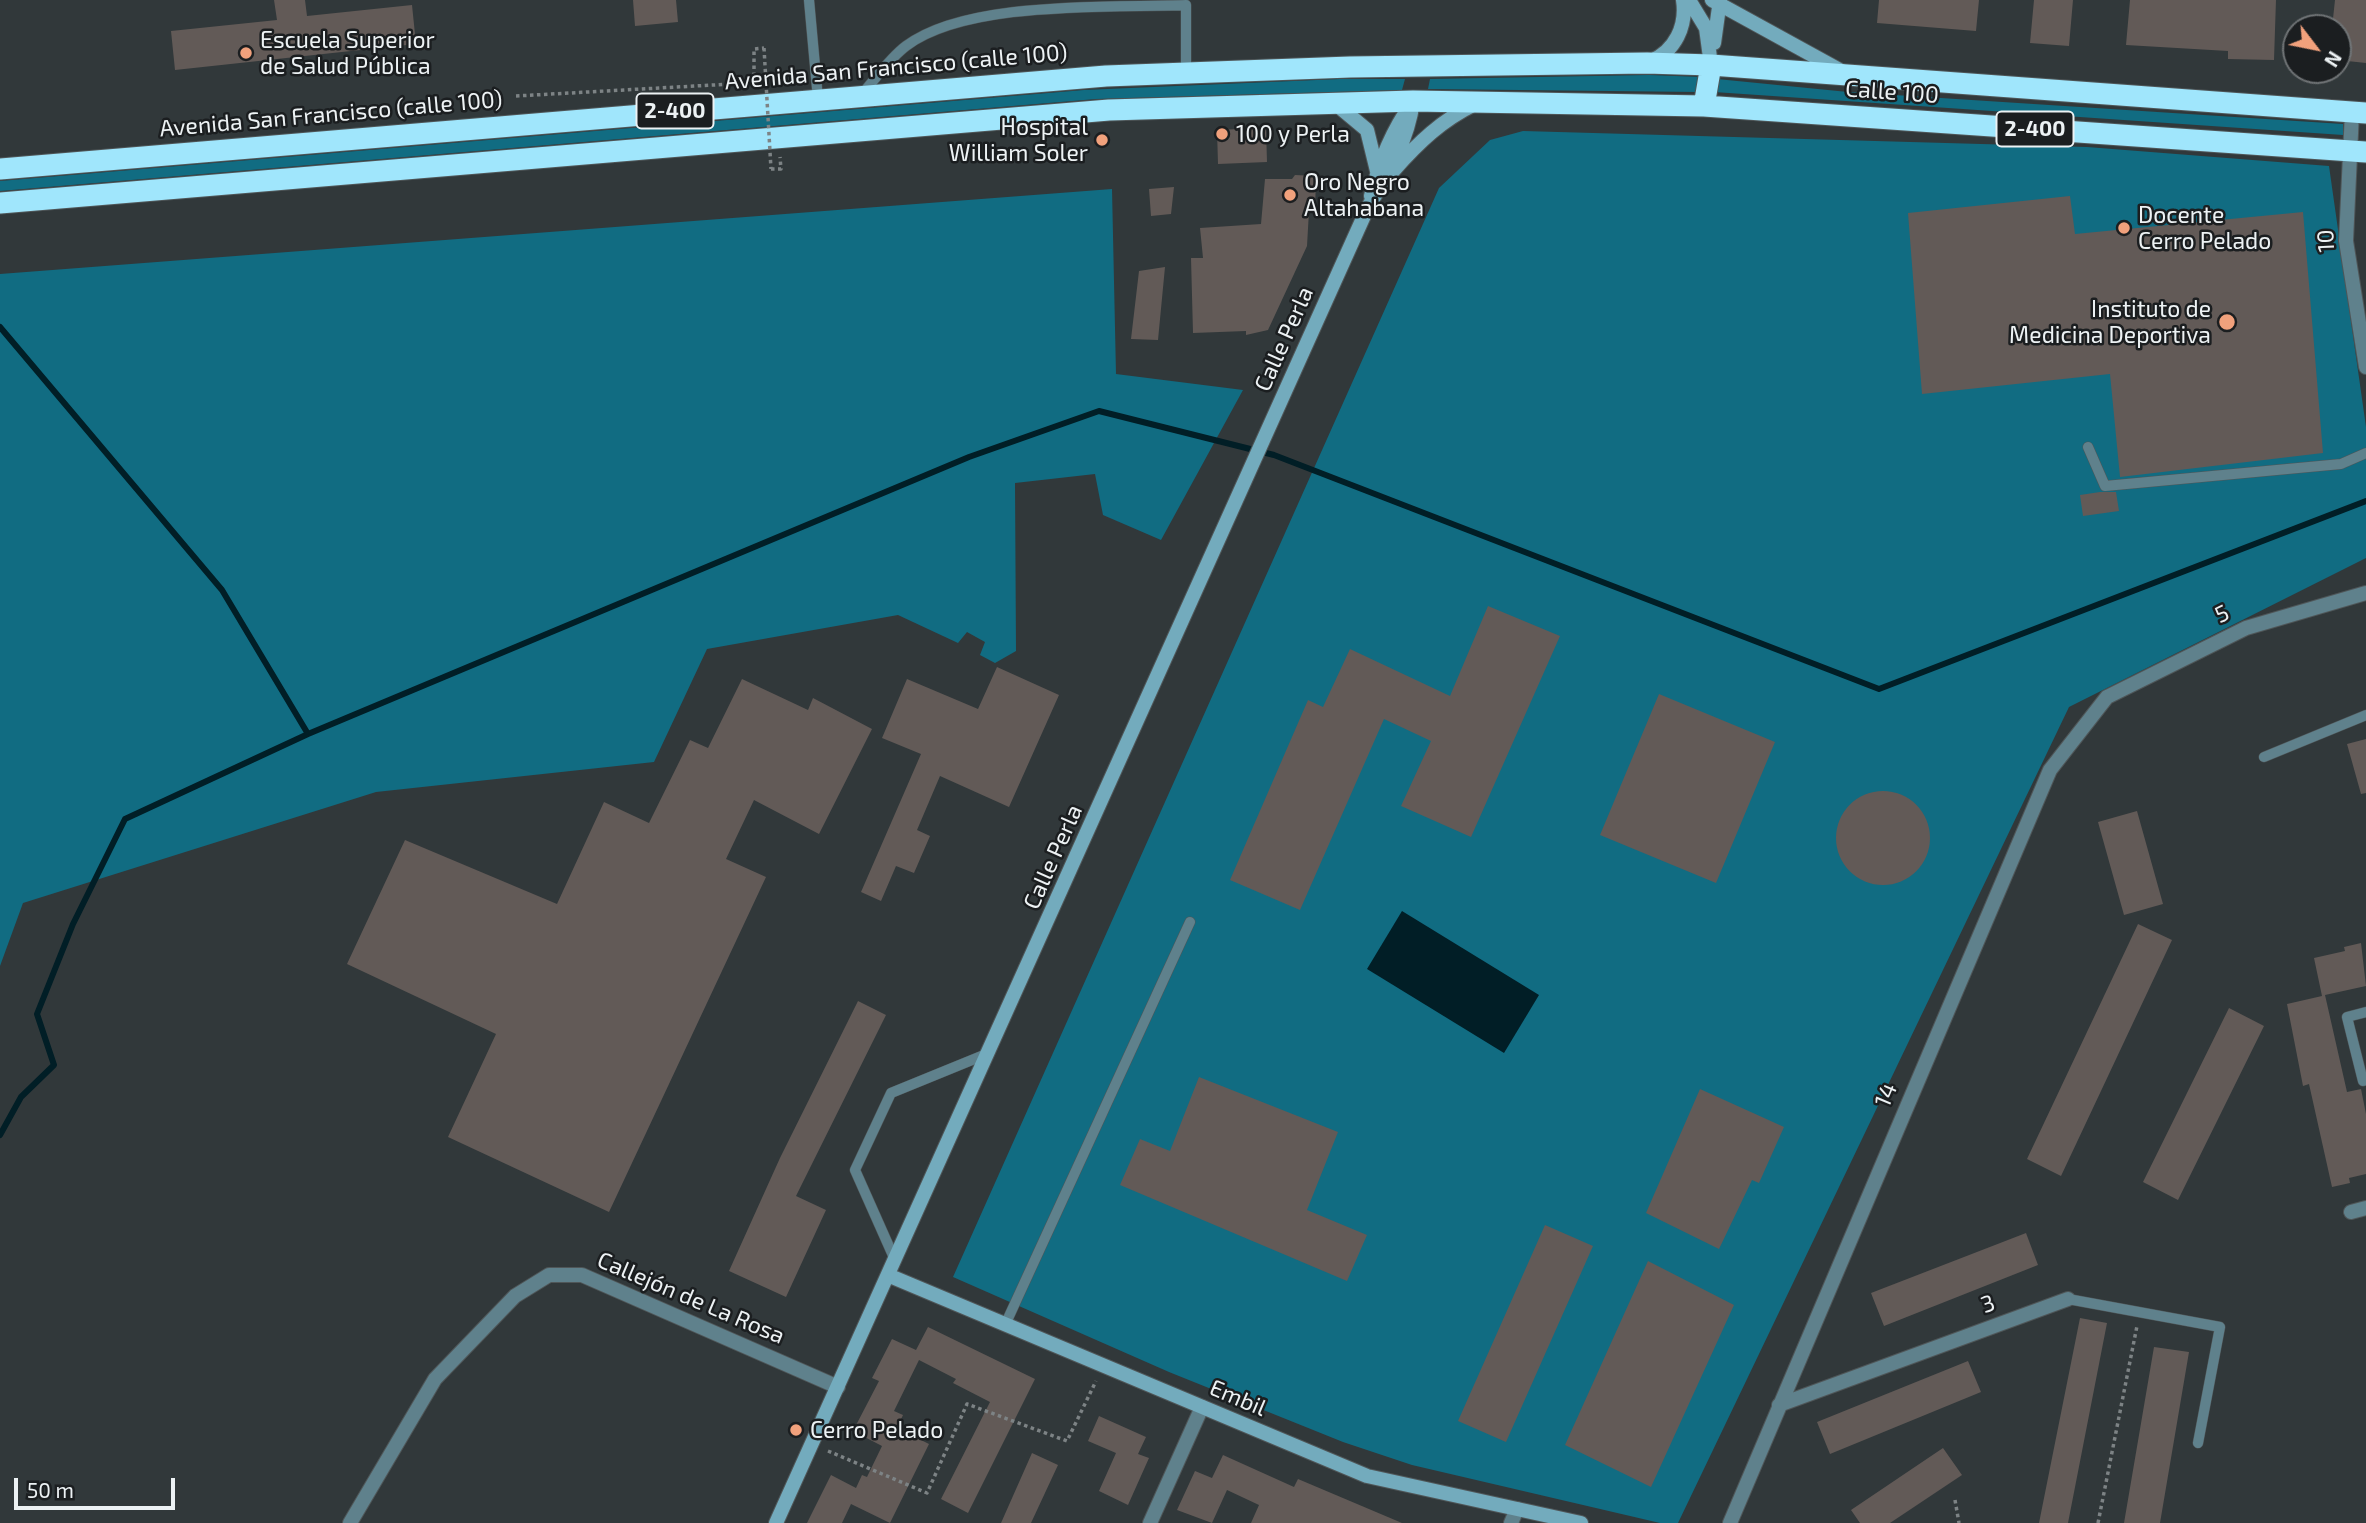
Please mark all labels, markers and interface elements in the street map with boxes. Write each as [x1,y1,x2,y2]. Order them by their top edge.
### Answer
north arrow [2282,14,2352,84]
place label: Escuela Superior de Salud Pública [260,26,435,80]
street label: Avenida San Francisco (calle 100) [723,38,1069,96]
marker: Escuela Superior de Salud Pública [238,45,254,61]
text: N [2320,47,2347,71]
street label: Calle 100 [1844,75,1940,109]
street label: Avenida San Francisco (calle 100) [158,85,504,143]
road number: 2-400 [636,94,714,128]
road number: 2-400 [1996,111,2074,146]
place label: Hospital William Soler [949,113,1088,167]
place label: 100 y Perla [1236,120,1350,148]
marker: 100 y Perla [1214,126,1230,142]
marker: Hospital William Soler [1094,132,1110,148]
place label: Oro Negro Altahabana [1304,168,1424,222]
marker: Oro Negro Altahabana [1282,187,1298,203]
place label: Docente Cerro Pelado [2138,201,2271,255]
marker: Docente Cerro Pelado [2116,220,2132,236]
street label: 10 [2312,229,2340,253]
street label: Calle Perla [1249,283,1319,395]
place label: Instituto de Medicina Deportiva [2009,295,2211,349]
marker: Instituto de Medicina Deportiva [2217,312,2237,332]
street label: 5 [2210,599,2234,629]
street label: Calle Perla [1018,801,1088,913]
street label: 14 [1869,1079,1903,1111]
street label: Callejón de La Rosa [593,1246,789,1350]
street label: 3 [1977,1289,1999,1319]
street label: Embil [1206,1374,1270,1422]
place label: Cerro Pelado [810,1416,943,1444]
marker: Cerro Pelado [788,1422,804,1438]
scale bar [18,1464,178,1508]
text: 50 m [27,1477,74,1502]

